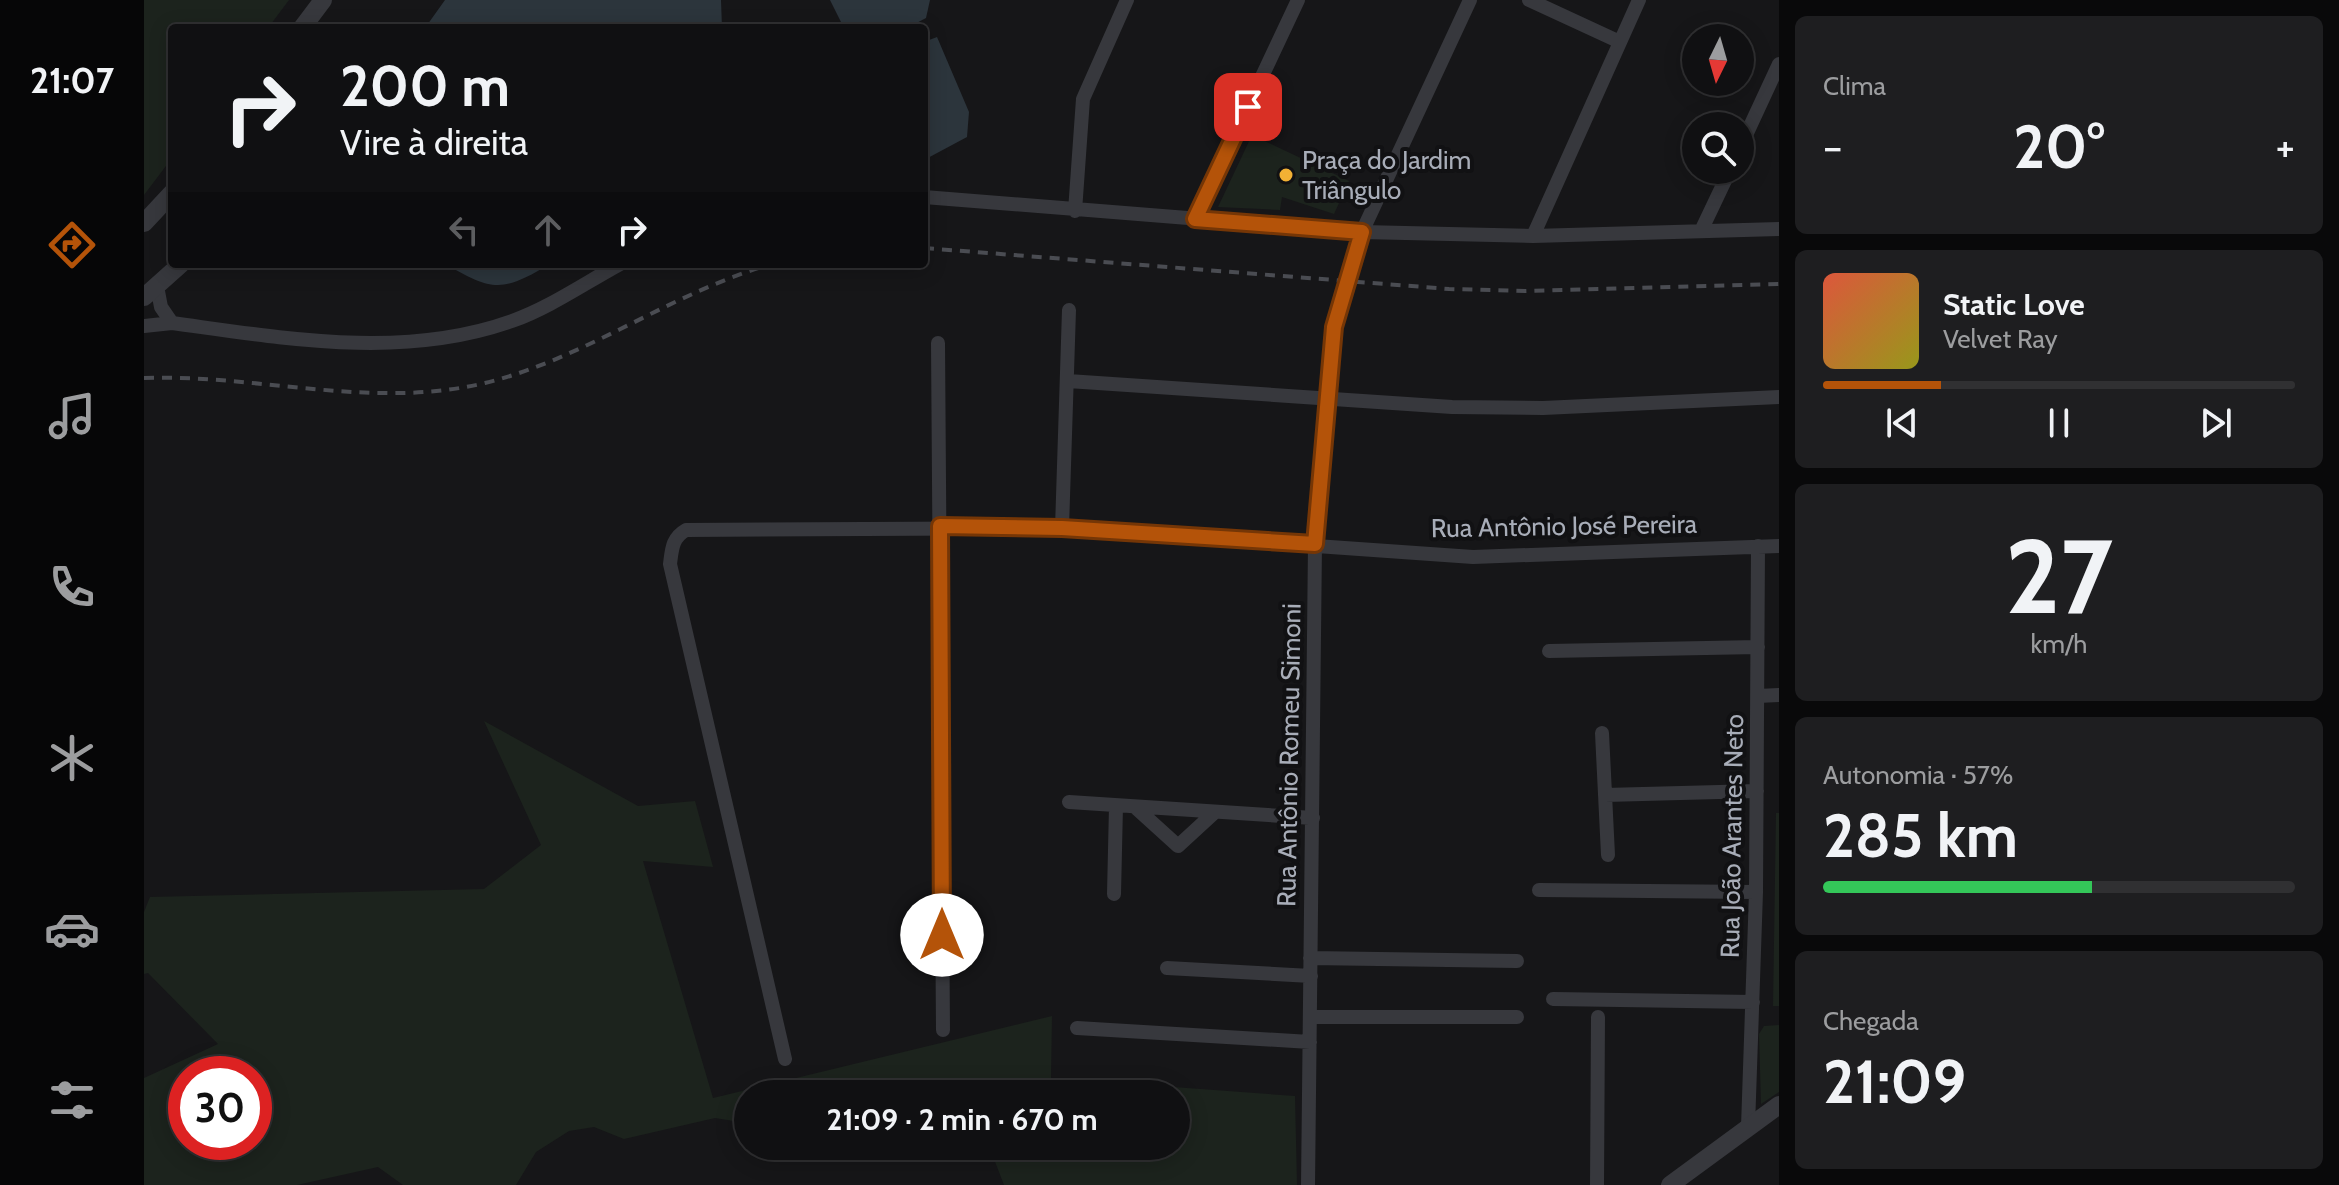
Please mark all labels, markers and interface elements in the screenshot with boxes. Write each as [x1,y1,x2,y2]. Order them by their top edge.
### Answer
north arrow [1682,24,1754,96]
map controls [1682,24,1754,184]
text: 200 m [340,52,510,120]
icon: right [208,56,312,160]
text: 21:07 [30,58,114,102]
text: Clima [1823,70,1886,102]
pin [1214,73,1282,141]
icon: arrive [1226,85,1270,129]
text: 20° [2013,110,2105,183]
button: search [1682,112,1754,184]
text: Vire à direita [340,120,528,164]
text: − [1823,120,1842,173]
text: + [2276,120,2295,173]
place label: Praça do Jardim Triângulo [1302,144,1471,206]
marker: Praça do Jardim Triângulo [1277,166,1295,184]
icon: left [442,208,486,252]
icon: ahead [526,208,570,252]
icon: right [610,208,654,252]
icon: directions [44,217,100,273]
text: Static Love [1943,286,2085,323]
text: Velvet Ray [1943,323,2058,355]
icon: music [44,388,100,444]
icon: previous [1880,401,1924,445]
icon: pause [2037,401,2081,445]
icon: next [2194,401,2238,445]
street label: Rua Antônio José Pereira [1431,508,1698,544]
text: 27 [2005,513,2113,639]
icon: phone [44,559,100,615]
street label: Rua Antônio Romeu Simoni [1270,603,1308,907]
text: km/h [2031,628,2087,660]
street label: Rua João Arantes Neto [1714,714,1750,958]
icon: climate [44,730,100,786]
text: Autonomia · 57% [1823,759,2013,791]
text: 285 km [1823,799,2018,872]
position arrow [900,893,984,977]
icon: car [44,901,100,957]
text: Chegada [1823,1005,1919,1037]
text: 21:09 [1823,1045,1966,1118]
speed limit sign: 30 [168,1056,272,1160]
icon: filters [44,1072,100,1128]
text: 21:09 · 2 min · 670 m [827,1101,1097,1138]

